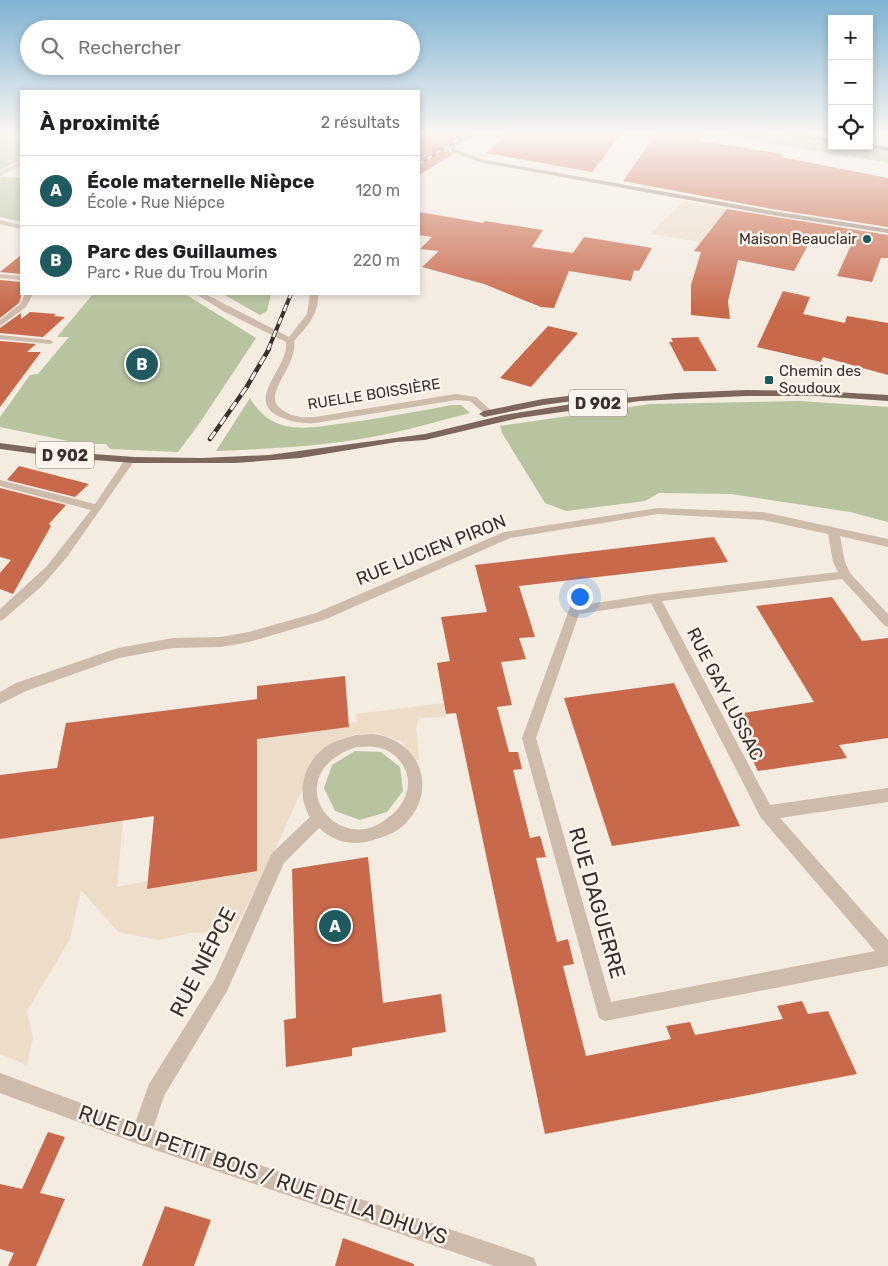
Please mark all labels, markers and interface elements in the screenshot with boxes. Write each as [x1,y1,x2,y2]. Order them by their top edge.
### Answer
map controls [828,15,873,150]
button: + [828,15,873,60]
search box [20,20,420,75]
icon: search [38,34,66,62]
text: Rechercher [78,36,181,59]
button: − [828,60,873,105]
button: locate [828,105,873,150]
text: À proximité [40,110,160,135]
text: 2 résultats [321,113,400,132]
text: École maternelle Nièpce [87,170,315,193]
text: A [50,181,62,200]
text: 120 m [355,181,400,200]
text: École · Rue Niépce [87,193,225,212]
place label: Maison Beauclair [739,230,857,248]
marker: Maison Beauclair [861,233,873,245]
text: Parc des Guillaumes [87,240,277,263]
text: B [50,251,62,270]
text: 220 m [353,251,400,270]
text: Parc · Rue du Trou Morin [87,263,268,282]
pin: B [126,345,158,383]
place label: Chemin des Soudoux [779,362,862,397]
marker: Chemin des Soudoux [763,374,775,386]
street label: RUELLE BOISSIÈRE [306,375,442,413]
road number: D 902 [569,389,627,416]
road number: D 902 [36,442,94,468]
street label: RUE LUCIEN PIRON [353,510,509,590]
your location [567,584,593,610]
street label: RUE GAY LUSSAC [682,624,768,764]
street label: RUE DAGUERRE [564,824,631,981]
street label: RUE NIÉPCE [164,903,241,1021]
pin: A [319,907,351,945]
street label: RUE DU PETIT BOIS / RUE DE LA DHUYS [75,1099,451,1250]

